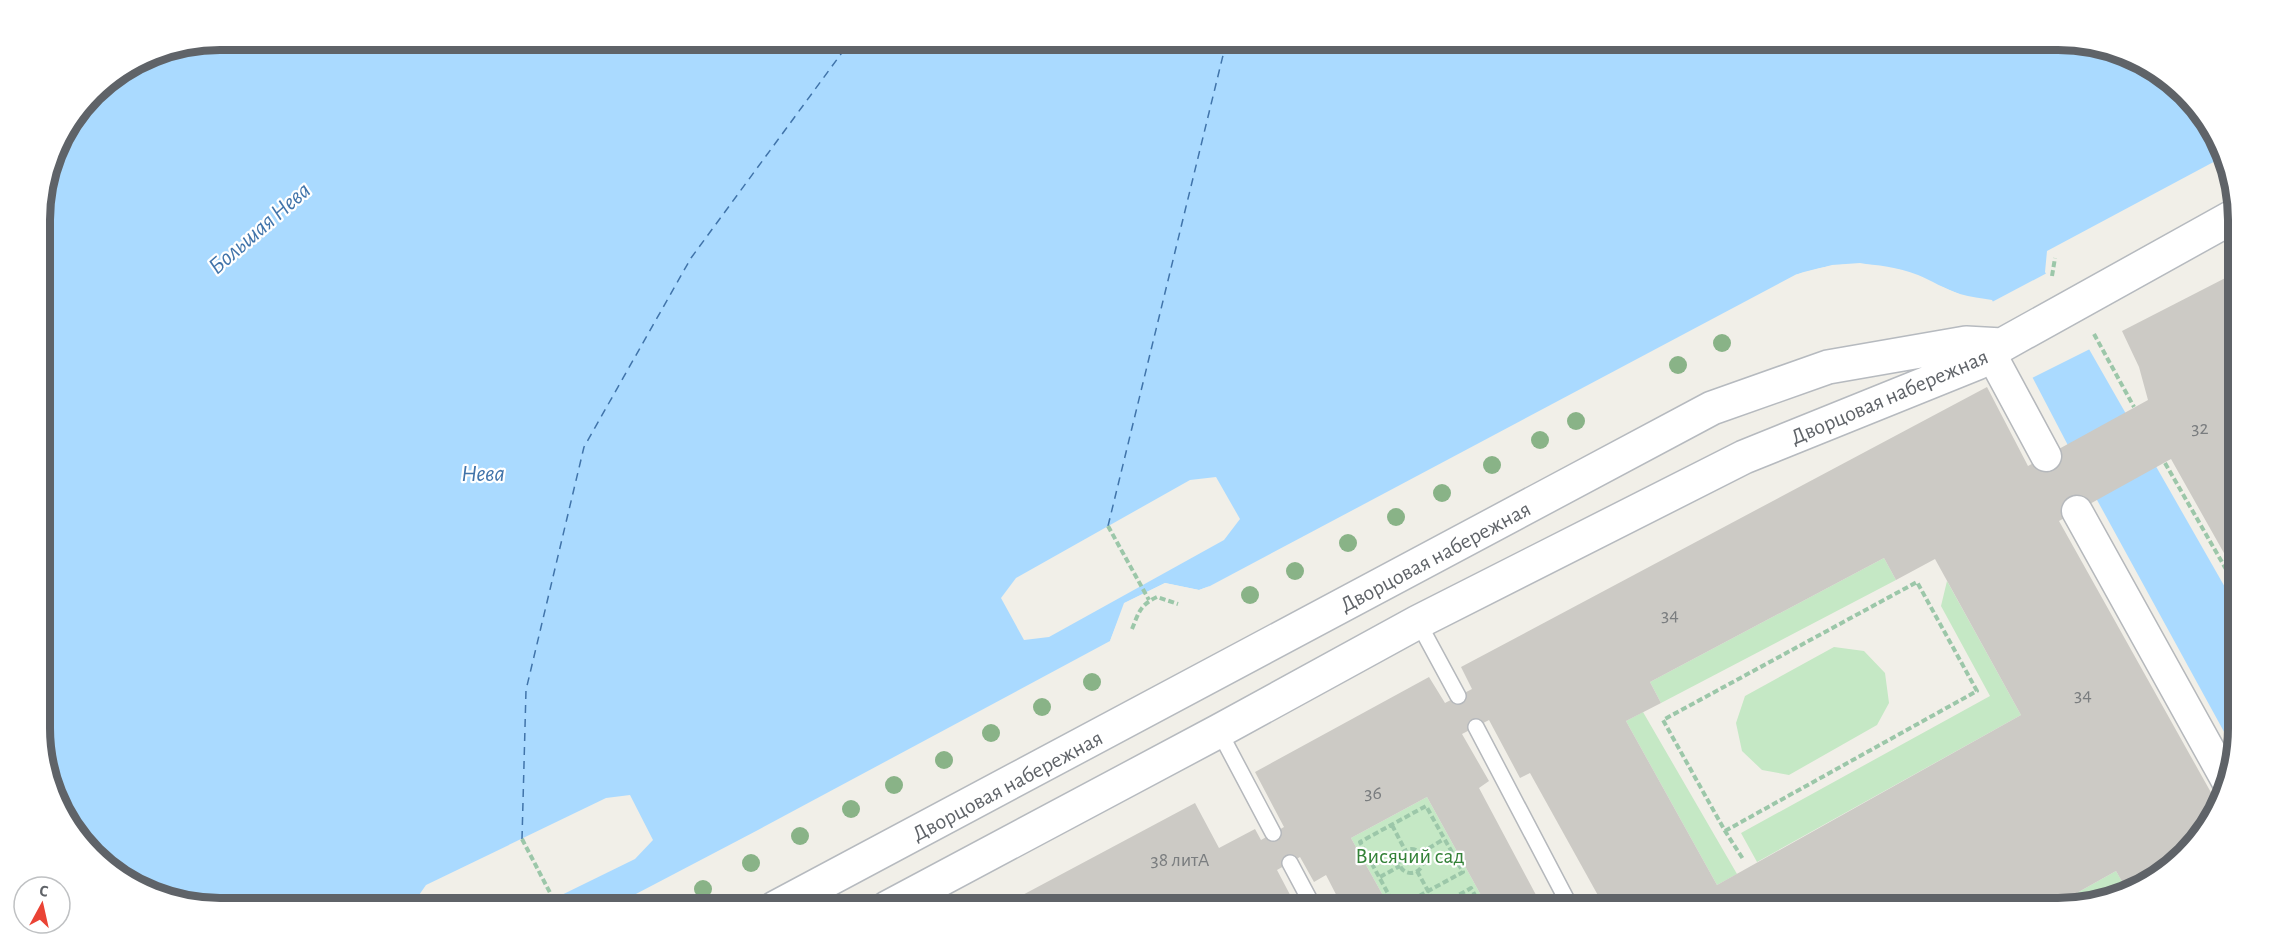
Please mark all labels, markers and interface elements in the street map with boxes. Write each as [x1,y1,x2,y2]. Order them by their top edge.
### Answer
water label: Большая Нева [204,178,315,279]
street label: Дворцовая набережная [1787,345,1991,448]
house number: 32 [2191,418,2209,438]
water label: Нева [461,462,505,486]
street label: Дворцовая набережная [1337,497,1534,616]
house number: 34 [1661,605,1679,625]
house number: 34 [2074,685,2092,705]
street label: Дворцовая набережная [909,726,1106,845]
house number: 36 [1364,783,1382,803]
park label: Висячий сад [1355,845,1465,867]
house number: 38 литА [1151,850,1210,870]
north arrow [12,875,72,935]
text: С [38,883,50,900]

